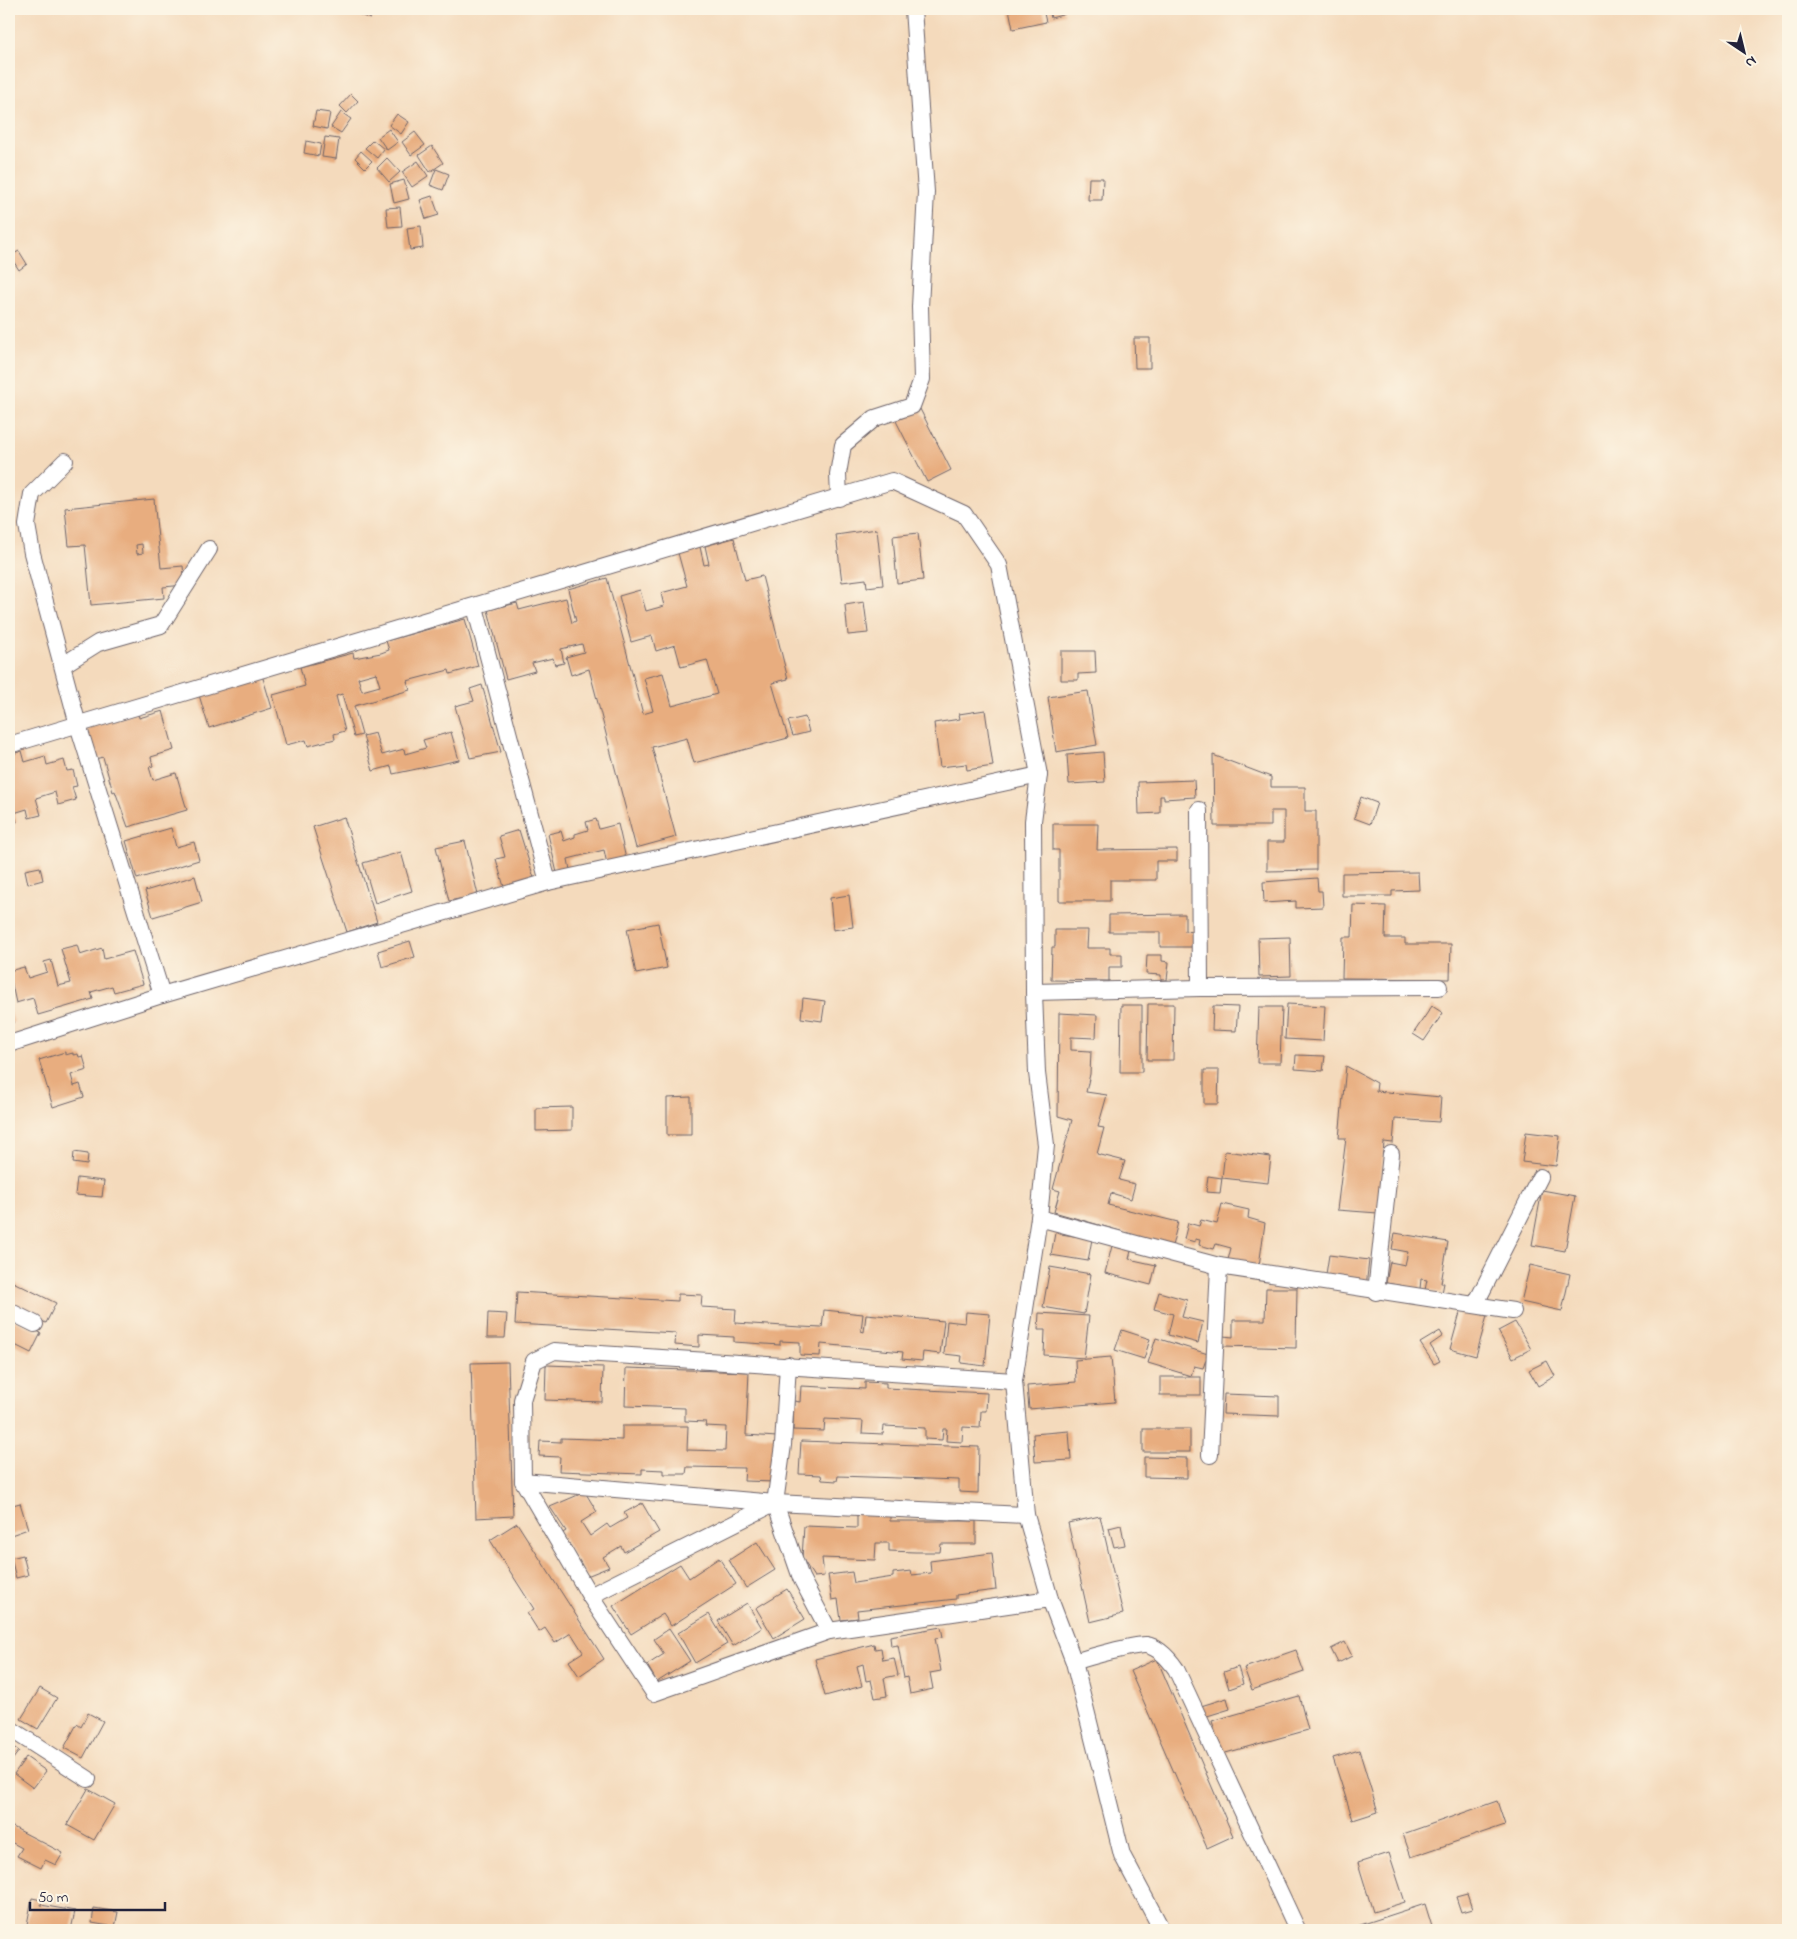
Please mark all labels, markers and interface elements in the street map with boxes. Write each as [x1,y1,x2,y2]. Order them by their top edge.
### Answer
north arrow [1720,28,1770,78]
text: N [1741,50,1760,73]
scale bar [30,1879,165,1911]
text: 50 m [38,1887,69,1909]

